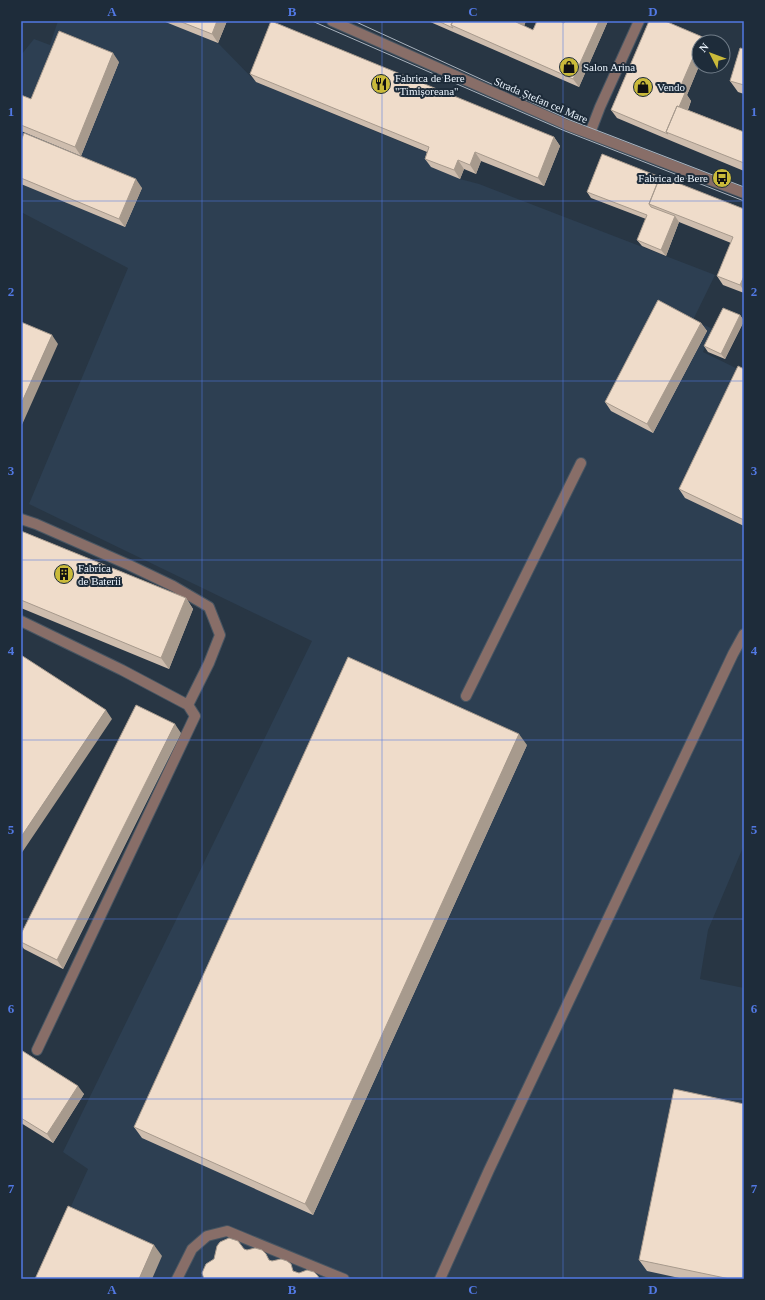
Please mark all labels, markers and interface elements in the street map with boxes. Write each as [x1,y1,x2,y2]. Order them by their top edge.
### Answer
text: A [107,4,117,19]
text: B [288,4,297,19]
text: C [468,4,478,19]
text: D [648,4,658,19]
north arrow [691,34,731,74]
text: N [696,40,711,54]
shop icon: Salon Arina [558,56,580,78]
place label: Salon Arina [583,61,635,73]
place label: Fabrica de Bere "Timișoreana" [395,72,465,97]
restaurant icon: Fabrica de Bere "Timișoreana" [370,73,392,95]
street label: Strada Ștefan cel Mare [492,75,590,125]
shop icon: Vendo [632,76,654,98]
place label: Vendo [657,81,686,93]
text: 1 [8,104,14,119]
text: 1 [751,104,757,119]
bus stop icon: Fabrica de Bere [711,167,733,189]
place label: Fabrica de Bere [638,172,708,184]
text: 2 [8,284,14,299]
text: 2 [751,284,757,299]
text: 3 [8,463,15,478]
text: 3 [751,463,758,478]
place label: Fabrica de Baterii [78,562,121,587]
building icon: Fabrica de Baterii [53,563,75,585]
text: 4 [8,643,15,658]
text: 4 [751,643,758,658]
text: 5 [8,822,15,837]
text: 5 [751,822,758,837]
text: 6 [8,1001,15,1016]
text: 6 [751,1001,758,1016]
text: 7 [8,1181,15,1196]
text: 7 [751,1181,758,1196]
text: A [107,1282,117,1297]
text: B [288,1282,297,1297]
text: C [468,1282,478,1297]
text: D [648,1282,658,1297]

